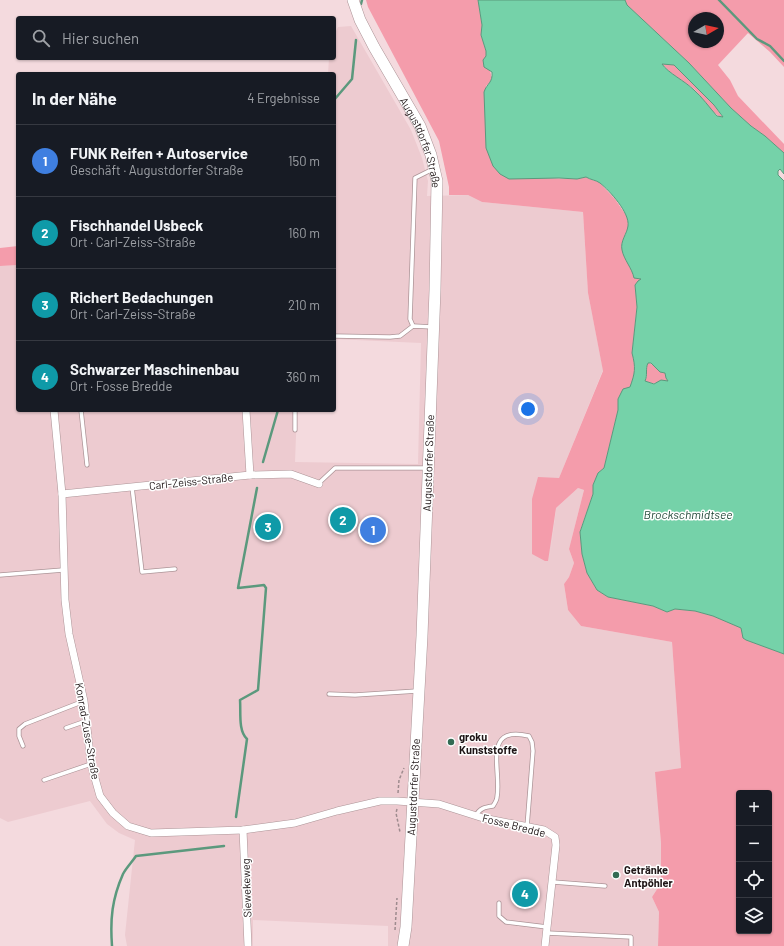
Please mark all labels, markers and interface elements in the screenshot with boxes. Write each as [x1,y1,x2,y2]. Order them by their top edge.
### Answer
north arrow [688,12,724,48]
search box [16,16,336,60]
icon: search [30,27,52,49]
text: Hier suchen [62,29,139,47]
text: In der Nähe [32,88,117,108]
text: 4 Ergebnisse [247,90,320,106]
street label: Augustdorfer Straße [398,95,444,188]
text: FUNK Reifen + Autoservice [70,144,248,162]
text: 1 [43,153,47,169]
text: 150 m [288,153,320,169]
text: Geschäft · Augustdorfer Straße [70,162,244,178]
text: Fischhandel Usbeck [70,216,203,234]
text: 2 [41,225,49,241]
text: 160 m [288,225,320,241]
text: Ort · Carl-Zeiss-Straße [70,234,196,250]
text: Richert Bedachungen [70,288,213,306]
text: 3 [41,297,49,313]
text: 210 m [288,297,320,313]
text: Ort · Carl-Zeiss-Straße [70,306,196,322]
text: Schwarzer Maschinenbau [70,360,239,378]
text: 4 [41,369,49,385]
text: 360 m [286,369,320,385]
text: Ort · Fosse Bredde [70,378,172,394]
your location [518,399,538,419]
street label: Augustdorfer Straße [420,414,436,512]
street label: Carl-Zeiss-Straße [148,470,234,492]
pin: 2 [330,505,356,535]
water label: Brockschmidtsee [644,507,732,521]
pin: 3 [255,512,281,542]
pin: 1 [360,515,386,545]
street label: Konrad-Zuse-Straße [73,682,103,780]
place label: groku Kunststoffe [459,730,517,756]
marker: groku Kunststoffe [446,737,456,747]
street label: Augustdorfer Straße [404,738,422,836]
map controls [736,790,772,934]
button: + [736,790,772,826]
street label: Fosse Bredde [481,811,547,839]
button: − [736,826,772,862]
street label: Siewekeweg [238,858,254,918]
button: locate [736,862,772,898]
place label: Getränke Antpöhler [624,863,674,889]
marker: Getränke Antpöhler [611,870,621,880]
pin: 4 [512,879,538,909]
button: layers [736,898,772,934]

